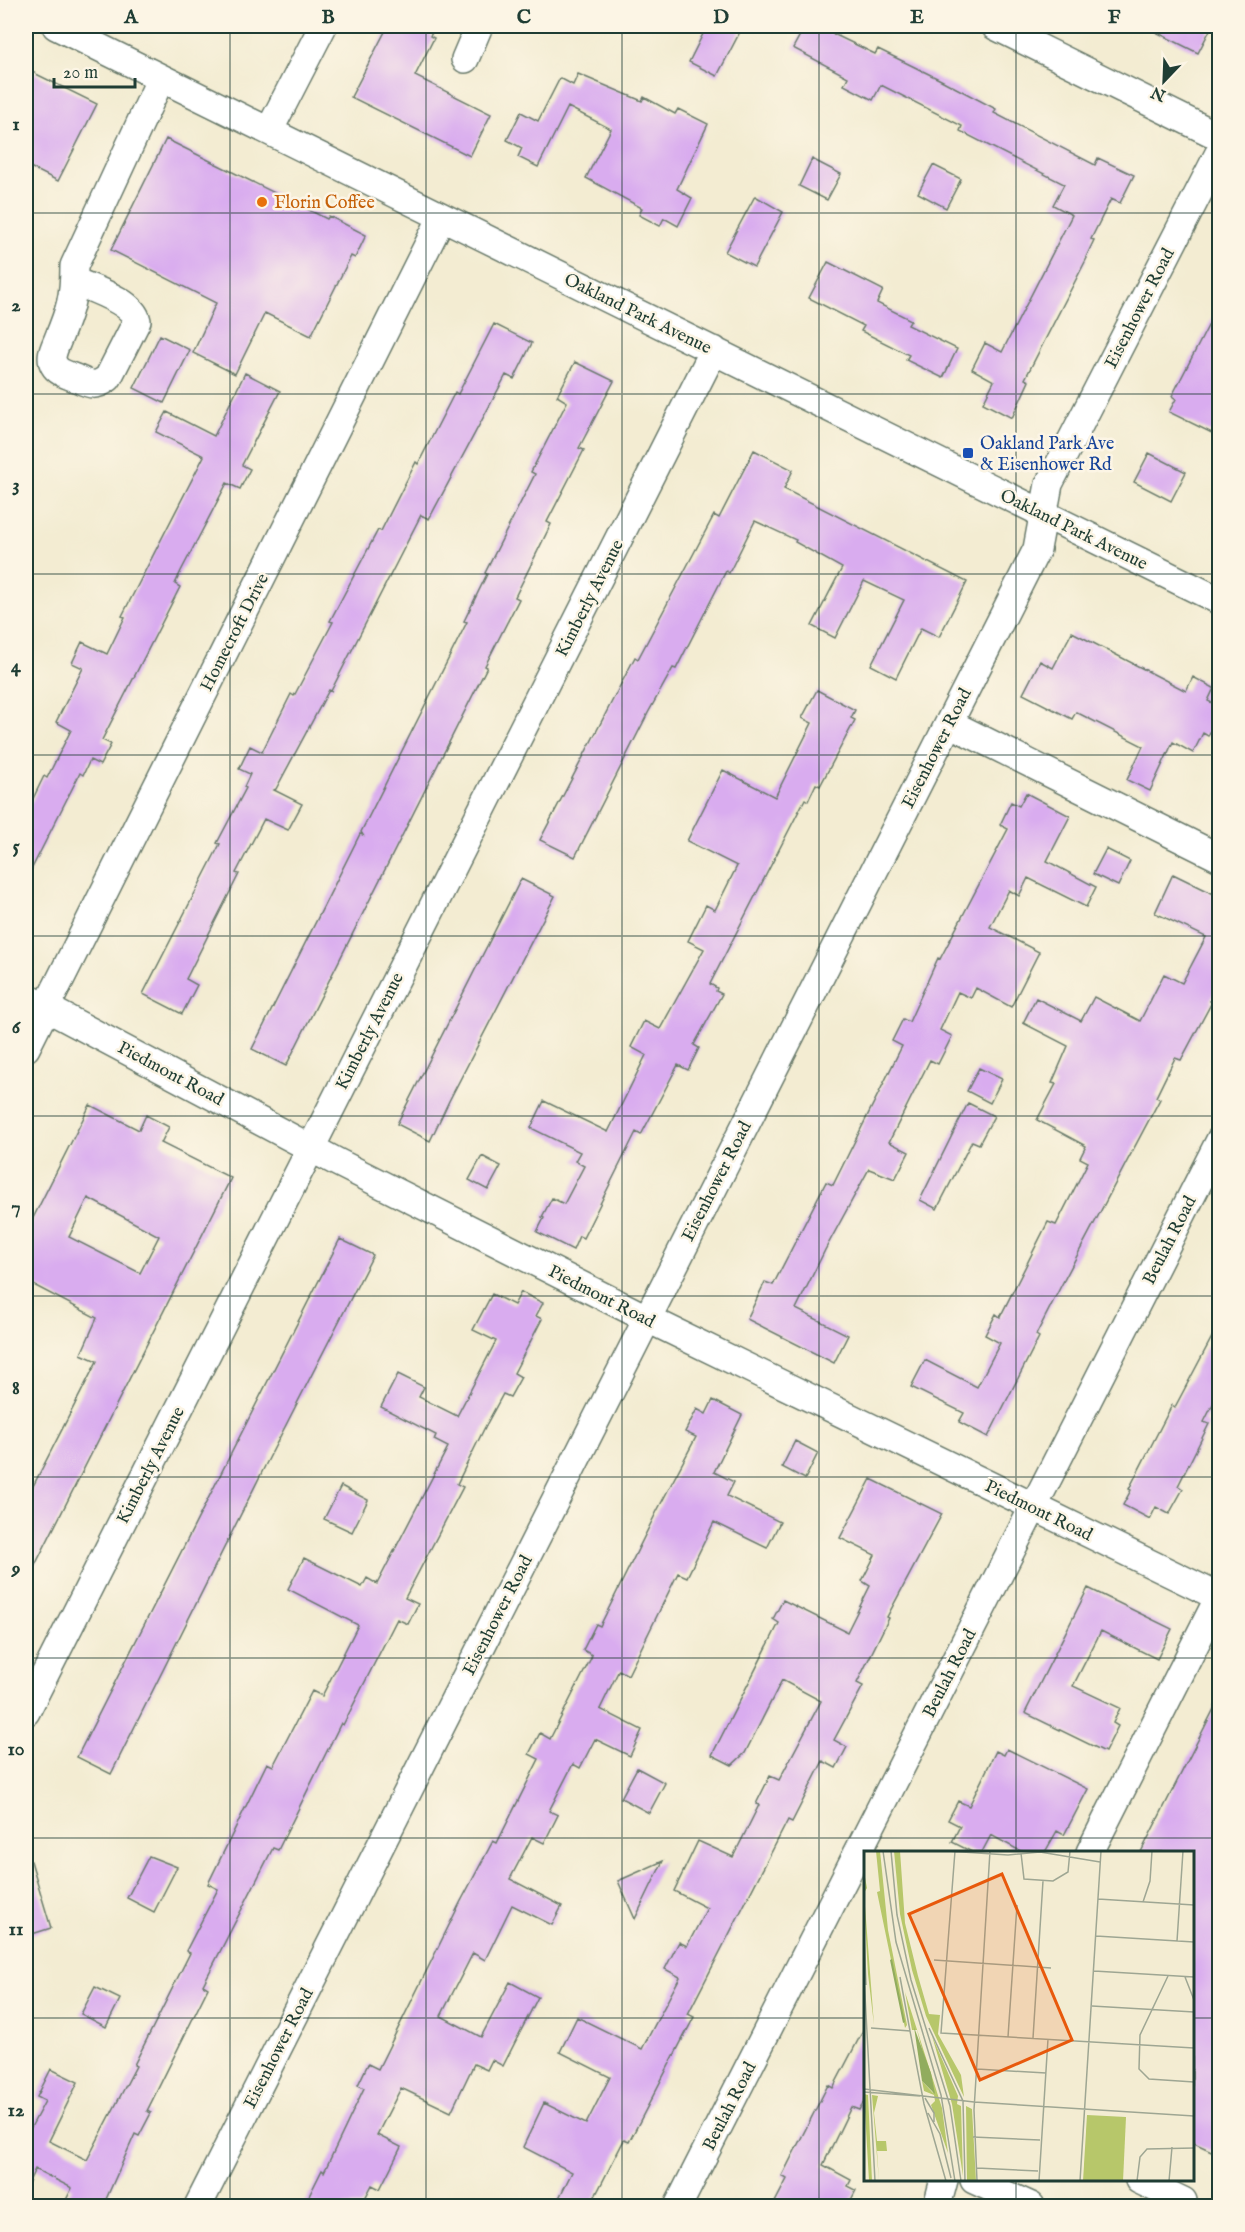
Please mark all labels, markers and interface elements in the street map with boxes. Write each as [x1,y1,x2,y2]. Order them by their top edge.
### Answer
text: A [123,5,139,30]
text: B [321,5,335,30]
text: C [517,5,531,30]
text: D [713,5,729,30]
text: E [910,5,924,30]
text: F [1108,5,1121,30]
scale bar [54,51,135,89]
north arrow [1134,51,1194,111]
text: 20 m [63,62,98,85]
text: N [1148,81,1170,105]
text: 1 [12,112,20,137]
place label: Florin Coffee [274,192,375,215]
marker: Florin Coffee [255,195,269,209]
street label: Eisenhower Road [1100,244,1181,373]
street label: Oakland Park Avenue [560,269,715,360]
text: 2 [11,293,21,318]
place label: Oakland Park Ave & Eisenhower Rd [980,433,1114,477]
marker: Oakland Park Ave & Eisenhower Rd [961,446,975,460]
text: 3 [12,473,20,498]
street label: Oakland Park Avenue [996,485,1151,576]
street label: Kimberly Avenue [551,536,630,661]
street label: Homecroft Drive [196,570,275,696]
text: 4 [11,654,22,679]
street label: Eisenhower Road [897,684,978,813]
text: 5 [12,834,20,859]
street label: Kimberly Avenue [331,969,410,1094]
text: 6 [12,1015,22,1040]
street label: Piedmont Road [113,1037,228,1112]
street label: Eisenhower Road [677,1117,758,1246]
street label: Beulah Road [1138,1192,1203,1289]
text: 7 [11,1195,21,1220]
street label: Piedmont Road [544,1261,659,1334]
text: 8 [12,1376,20,1401]
street label: Kimberly Avenue [112,1403,191,1528]
street label: Piedmont Road [981,1475,1096,1547]
street label: Eisenhower Road [458,1551,539,1680]
text: 9 [11,1556,21,1581]
street label: Beulah Road [918,1625,983,1722]
text: 10 [7,1737,25,1762]
inset map [864,1851,1194,2181]
text: 11 [9,1917,23,1942]
street label: Eisenhower Road [239,1984,320,2113]
street label: Beulah Road [698,2058,763,2155]
text: 12 [8,2098,25,2123]

